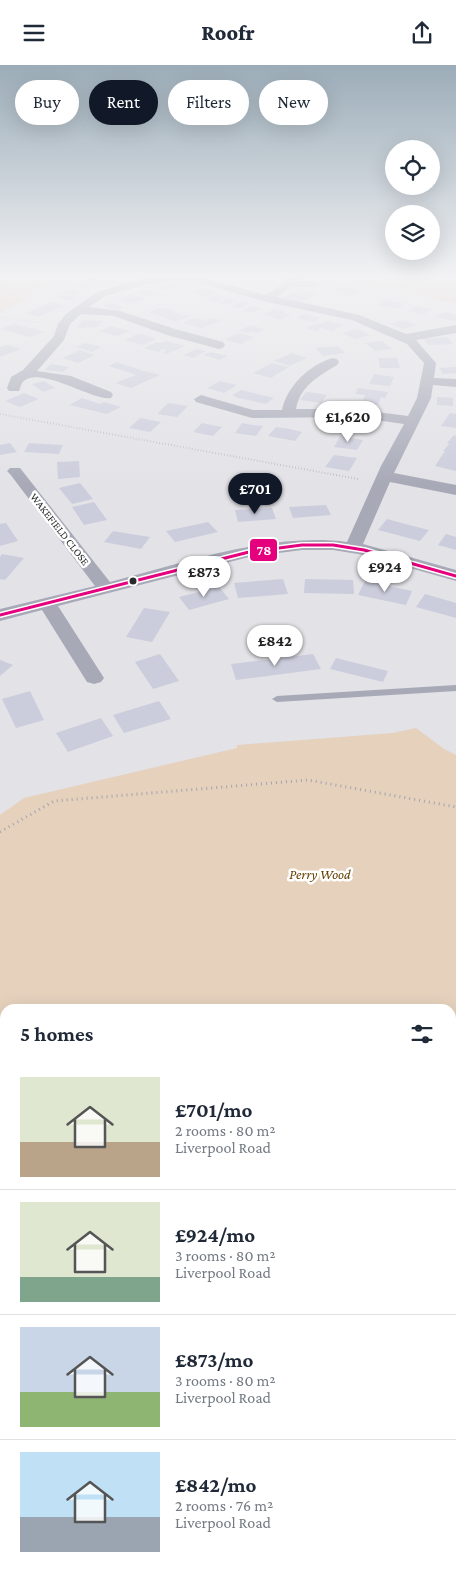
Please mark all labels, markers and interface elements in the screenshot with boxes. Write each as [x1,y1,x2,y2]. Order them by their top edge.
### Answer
icon: menu [20,19,48,47]
icon: share [408,19,436,47]
text: Roofr [201,20,255,45]
chip: Buy [15,80,79,125]
chip: Rent [89,80,158,125]
chip: Filters [168,80,249,125]
chip: New [259,80,328,125]
map controls [385,140,440,260]
button: locate [385,140,440,195]
button: layers [385,205,440,260]
pin: £1,620 [307,401,389,443]
text: £1,620 [325,408,371,425]
pin: £701 [225,473,285,515]
text: £701 [239,480,271,497]
street label: WAKEFIELD CLOSE [28,491,92,567]
line badge: 78 [249,538,278,562]
text: 78 [257,542,271,558]
pin: £924 [355,551,415,593]
pin: £873 [174,555,234,598]
text: £924 [368,558,402,575]
text: £873 [188,563,220,580]
unlabelled marker [128,576,138,586]
pin: £842 [245,625,305,667]
text: £842 [258,632,292,649]
park label: Perry Wood [289,866,351,882]
icon: filters [408,1020,436,1048]
text: 5 homes [20,1022,93,1046]
icon: home [60,1097,120,1157]
text: £701/mo [175,1098,253,1122]
text: 2 rooms · 80 m² [175,1122,276,1139]
text: Liverpool Road [175,1139,271,1156]
icon: home [60,1222,120,1282]
text: £924/mo [175,1223,255,1247]
text: 3 rooms · 80 m² [175,1247,276,1264]
text: Liverpool Road [175,1264,271,1281]
icon: home [60,1347,120,1407]
text: £873/mo [175,1348,254,1372]
text: 3 rooms · 80 m² [175,1372,276,1389]
text: Liverpool Road [175,1389,271,1406]
icon: home [60,1472,120,1532]
text: £842/mo [175,1473,256,1497]
text: 2 rooms · 76 m² [175,1497,273,1514]
text: Liverpool Road [175,1514,271,1531]

